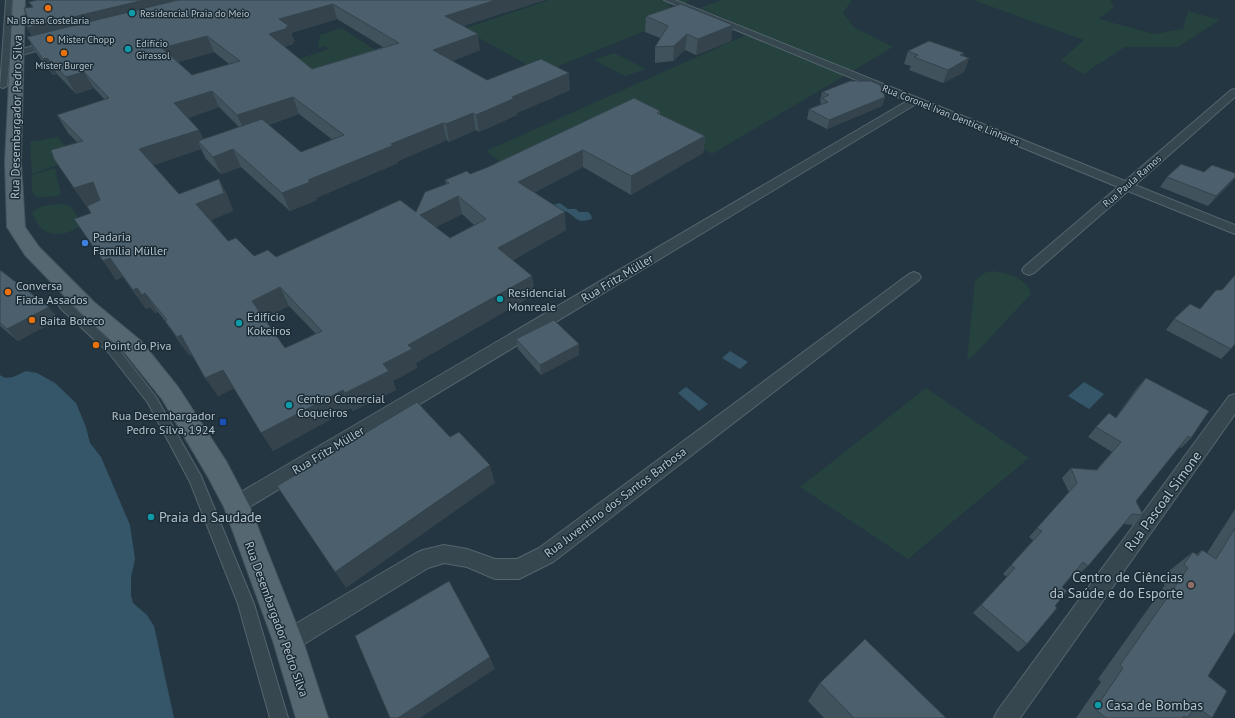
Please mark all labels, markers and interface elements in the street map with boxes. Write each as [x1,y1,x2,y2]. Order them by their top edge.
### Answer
marker: Na Brasa Costelaria [43,3,53,13]
place label: Residencial Praia do Meio [140,7,249,20]
marker: Residencial Praia do Meio [127,8,137,18]
place label: Na Brasa Costelaria [7,14,89,27]
place label: Mister Chopp [58,33,115,46]
marker: Mister Chopp [45,34,55,44]
street label: Rua Desembargador Pedro Silva [7,35,25,199]
place label: Edifício Girassol [136,37,170,62]
marker: Edifício Girassol [123,44,133,54]
marker: Mister Burger [59,48,69,58]
place label: Mister Burger [35,59,93,72]
street label: Rua Coronel Ivan Dentice Linhares [880,81,1022,149]
street label: Rua Paula Ramos [1100,152,1164,210]
place label: Padaria Família Müller [93,229,167,258]
marker: Padaria Família Müller [80,238,90,248]
street label: Rua Fritz Müller [578,251,656,305]
place label: Conversa Fiada Assados [16,278,88,307]
place label: Residencial Monreale [508,285,567,314]
marker: Conversa Fiada Assados [3,287,13,297]
marker: Residencial Monreale [495,294,505,304]
place label: Edifício Kokeiros [247,309,291,338]
place label: Baita Boteco [40,313,104,328]
marker: Baita Boteco [27,315,37,325]
marker: Edifício Kokeiros [234,318,244,328]
place label: Point do Piva [104,338,172,353]
marker: Point do Piva [91,340,101,350]
place label: Centro Comercial Coqueiros [297,391,385,420]
marker: Centro Comercial Coqueiros [284,400,294,410]
place label: Rua Desembargador Pedro Silva, 1924 [112,408,215,437]
marker: Rua Desembargador Pedro Silva, 1924 [218,417,228,427]
street label: Rua Fritz Müller [289,423,367,477]
street label: Rua Juventino dos Santos Barbosa [541,444,689,560]
street label: Rua Pascoal Simone [1121,447,1205,555]
place label: Praia da Saudade [159,508,262,526]
marker: Praia da Saudade [146,512,156,522]
street label: Rua Desembargador Pedro Silva [242,539,312,699]
place label: Centro de Ciências da Saúde e do Esporte [1049,568,1183,602]
marker: Centro de Ciências da Saúde e do Esporte [1186,580,1196,590]
place label: Casa de Bombas [1106,696,1203,714]
marker: Casa de Bombas [1093,700,1103,710]

